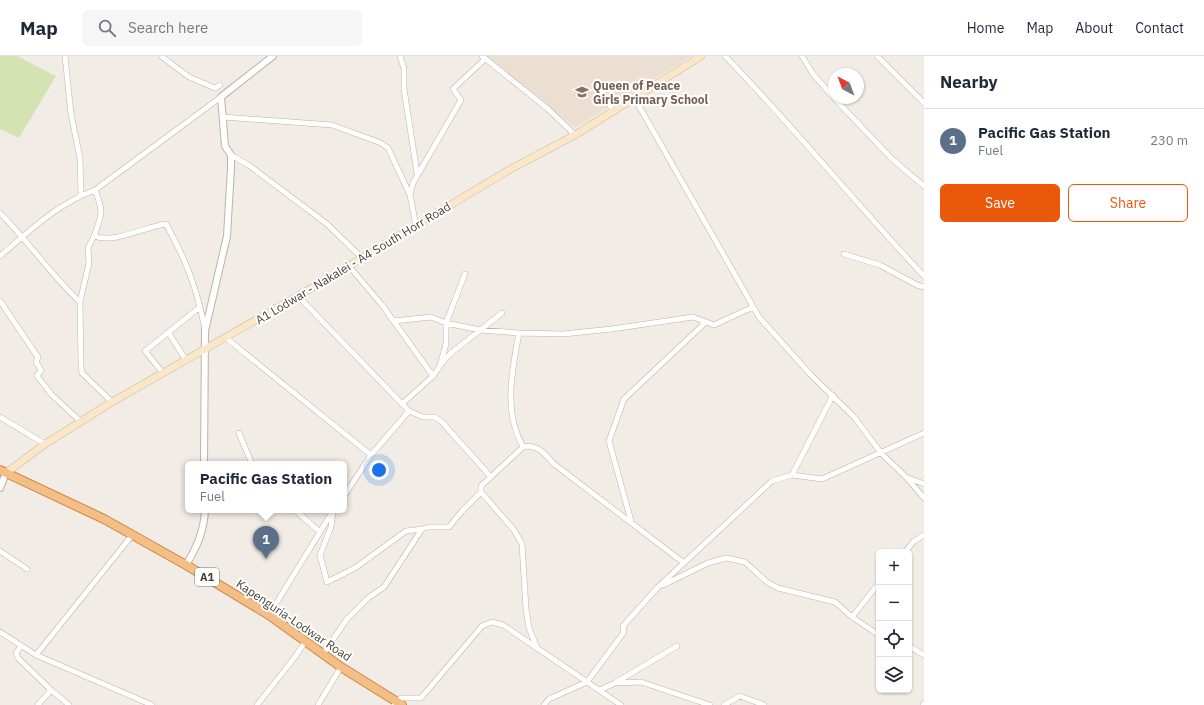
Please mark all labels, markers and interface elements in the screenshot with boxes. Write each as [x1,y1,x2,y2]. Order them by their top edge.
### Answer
search box [82,10,362,46]
text: Map [20,16,58,40]
icon: search [96,17,118,39]
text: Search here [128,18,208,37]
text: Home [967,19,1004,37]
text: Map [1026,19,1053,37]
text: About [1075,19,1113,37]
text: Contact [1135,19,1184,37]
north arrow [828,68,864,104]
text: Nearby [940,71,998,93]
place label: Queen of Peace Girls Primary School [593,78,709,107]
school or university icon: Queen of Peace Girls Primary School [574,84,590,100]
text: Pacific Gas Station [978,123,1111,142]
text: 1 [949,132,957,149]
text: 230 m [1150,132,1188,149]
text: Fuel [978,142,1003,159]
button: Save [940,184,1060,222]
button: Share [1068,184,1188,222]
street label: A1 Lodwar - Nakalei - A4 South Horr Road [253,199,453,327]
your location [369,460,389,480]
popup [185,461,347,513]
text: Pacific Gas Station [200,469,332,488]
text: Fuel [200,488,225,505]
pin: 1 [253,526,279,559]
map controls [876,549,912,693]
button: + [876,549,912,585]
road number: A1 [195,568,219,586]
street label: Kapenguria-Lodwar Road [234,576,354,664]
button: − [876,585,912,621]
button: locate [876,621,912,657]
button: layers [876,657,912,693]

